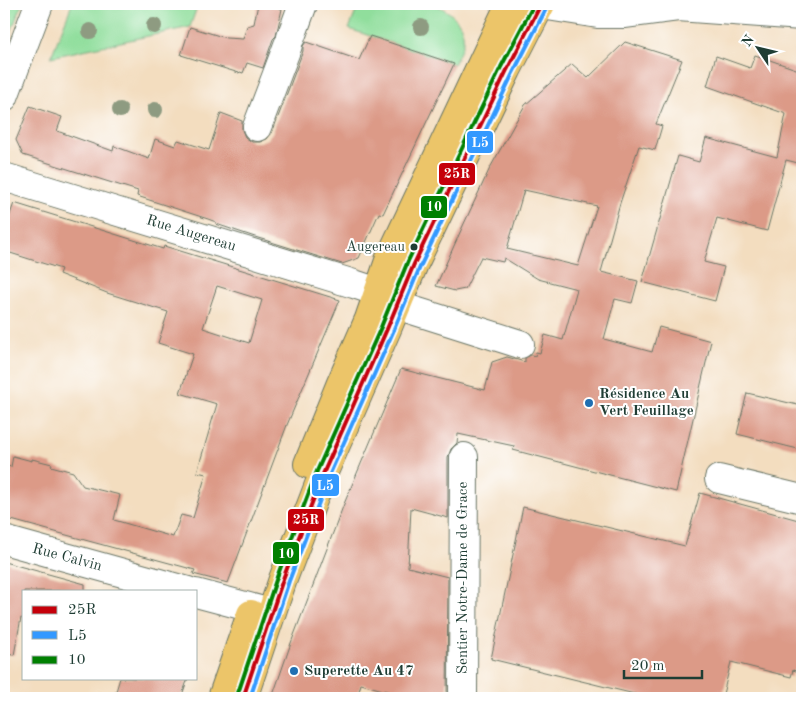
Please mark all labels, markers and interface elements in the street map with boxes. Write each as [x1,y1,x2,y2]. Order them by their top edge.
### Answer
north arrow [734,22,784,72]
text: N [739,32,757,50]
line badge: L5 [466,130,494,154]
text: L5 [471,136,489,150]
line badge: 25R [438,162,476,186]
text: 25R [444,167,470,181]
line badge: 10 [420,195,448,219]
text: 10 [426,200,442,214]
street label: Rue Augereau [144,213,238,255]
place label: Augereau [346,240,406,254]
marker: Augereau [409,242,419,252]
place label: Résidence Au Vert Feuillage [599,387,694,419]
marker: Résidence Au Vert Feuillage [583,397,595,409]
line badge: L5 [311,473,340,497]
text: L5 [316,479,334,493]
street label: Sentier Notre-Dame de Grace [456,482,471,674]
line badge: 25R [287,508,325,532]
text: 25R [293,513,319,527]
line badge: 10 [272,541,300,565]
street label: Rue Calvin [31,542,103,574]
text: 10 [278,547,294,561]
legend [22,590,198,680]
text: 25R [68,603,96,618]
text: L5 [68,629,87,644]
scale bar [624,647,701,679]
text: 10 [68,653,85,668]
text: 20 m [631,659,665,674]
place label: Superette Au 47 [304,664,414,679]
marker: Superette Au 47 [288,665,300,677]

